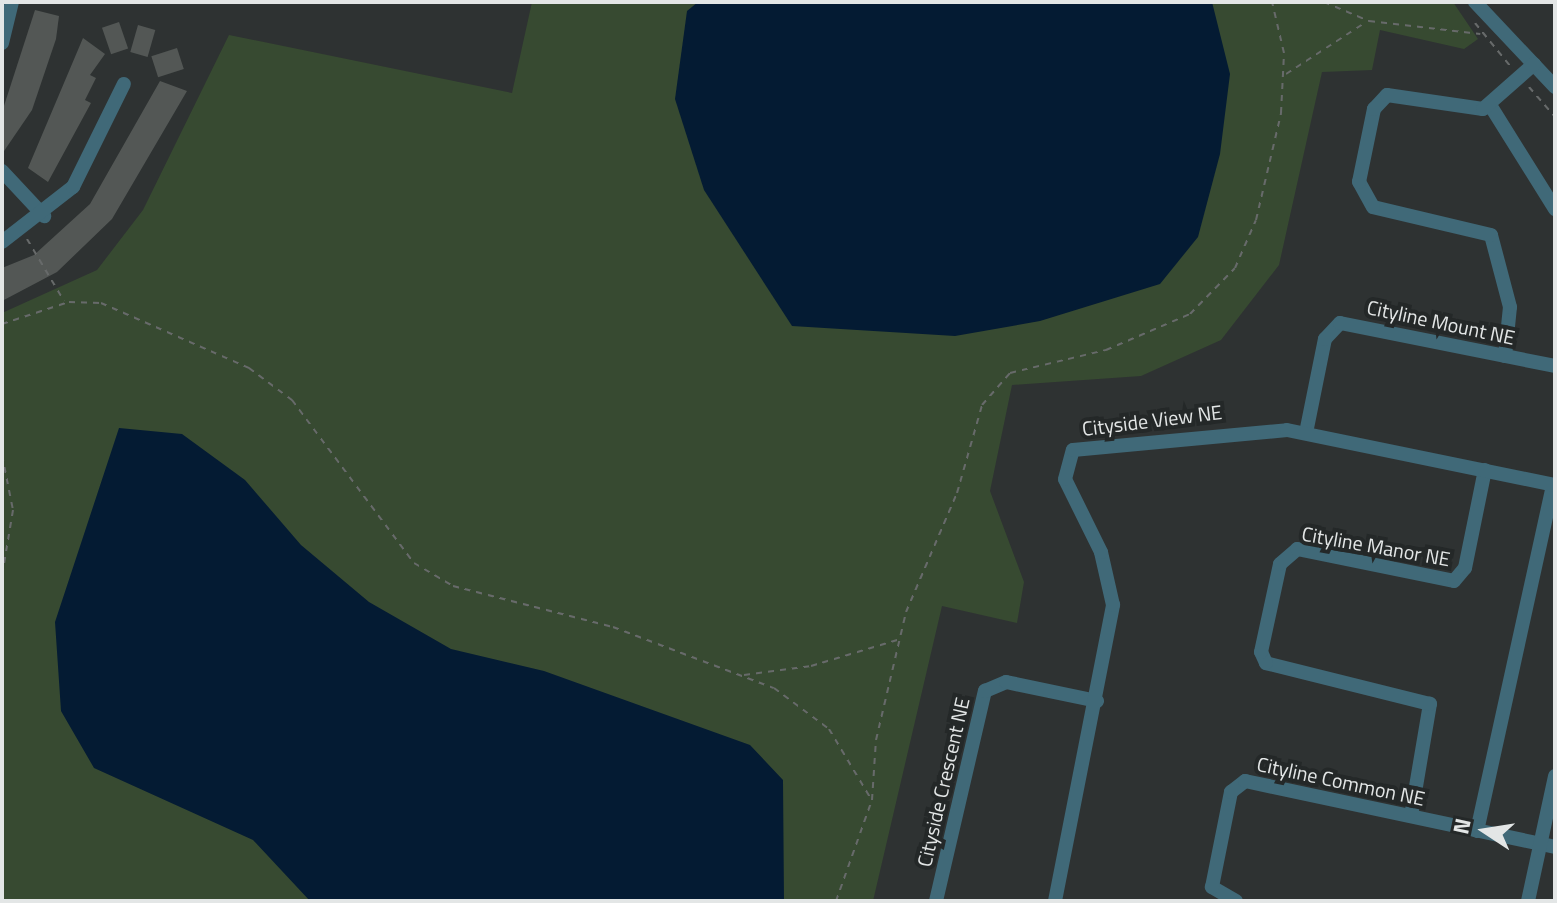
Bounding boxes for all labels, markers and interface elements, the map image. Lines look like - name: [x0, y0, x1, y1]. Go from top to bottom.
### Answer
- street label: Cityline Mount NE: [1365, 295, 1517, 349]
- street label: Cityside View NE: [1081, 400, 1223, 440]
- street label: Cityline Manor NE: [1300, 521, 1452, 571]
- street label: Cityside Crescent NE: [912, 695, 974, 869]
- street label: Cityline Common NE: [1255, 751, 1427, 811]
- north arrow: [1445, 791, 1525, 871]
- text: N: [1443, 815, 1480, 837]

